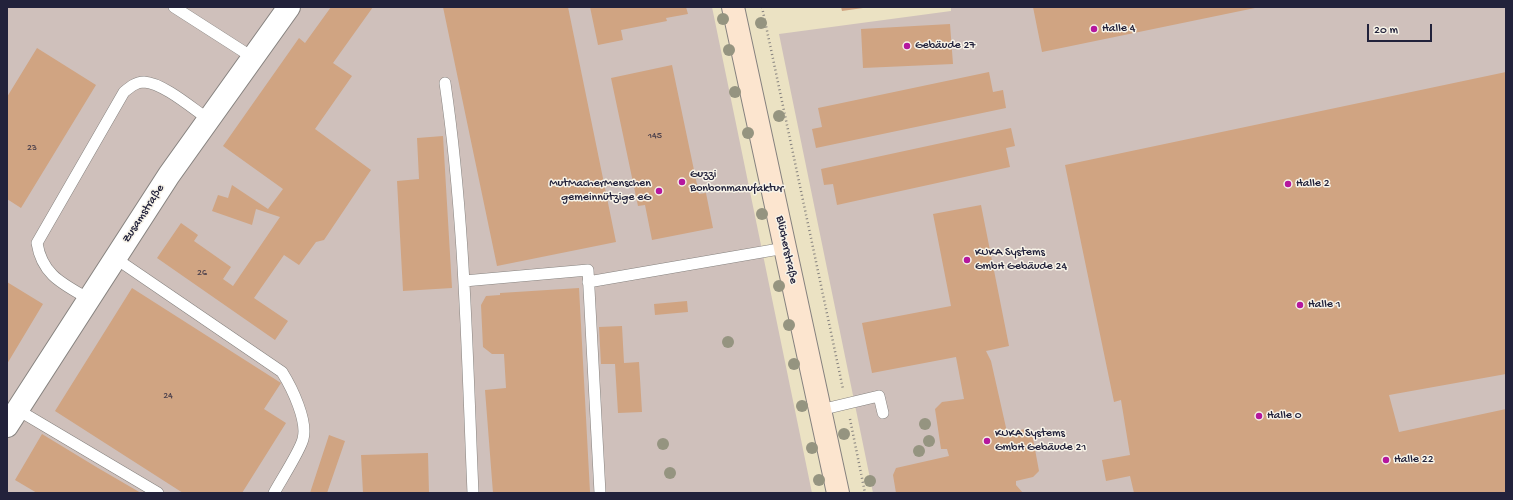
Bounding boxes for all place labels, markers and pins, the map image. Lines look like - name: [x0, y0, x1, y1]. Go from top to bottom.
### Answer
- place label: Halle 4: [1102, 22, 1136, 36]
- marker: Halle 4: [1089, 24, 1099, 34]
- place label: Gebäude 27: [915, 39, 976, 53]
- marker: Gebäude 27: [902, 41, 912, 51]
- place label: Guzzi Bonbonmanufaktur: [690, 168, 783, 196]
- place label: MutMacherMenschen gemeinnützige eG: [549, 177, 651, 205]
- marker: Guzzi Bonbonmanufaktur: [677, 177, 687, 187]
- place label: Halle 2: [1296, 177, 1330, 191]
- marker: Halle 2: [1283, 179, 1293, 189]
- marker: MutMacherMenschen gemeinnützige eG: [654, 186, 664, 196]
- place label: KUKA Systems GmbH Gebäude 24: [975, 246, 1067, 274]
- marker: KUKA Systems GmbH Gebäude 24: [962, 255, 972, 265]
- place label: Halle 1: [1308, 298, 1341, 312]
- marker: Halle 1: [1295, 300, 1305, 310]
- place label: Halle 0: [1267, 409, 1302, 423]
- marker: Halle 0: [1254, 411, 1264, 421]
- place label: KUKA Systems GmbH Gebäude 21: [995, 427, 1086, 455]
- marker: KUKA Systems GmbH Gebäude 21: [982, 436, 992, 446]
- place label: Halle 22: [1394, 453, 1434, 467]
- marker: Halle 22: [1381, 455, 1391, 465]

